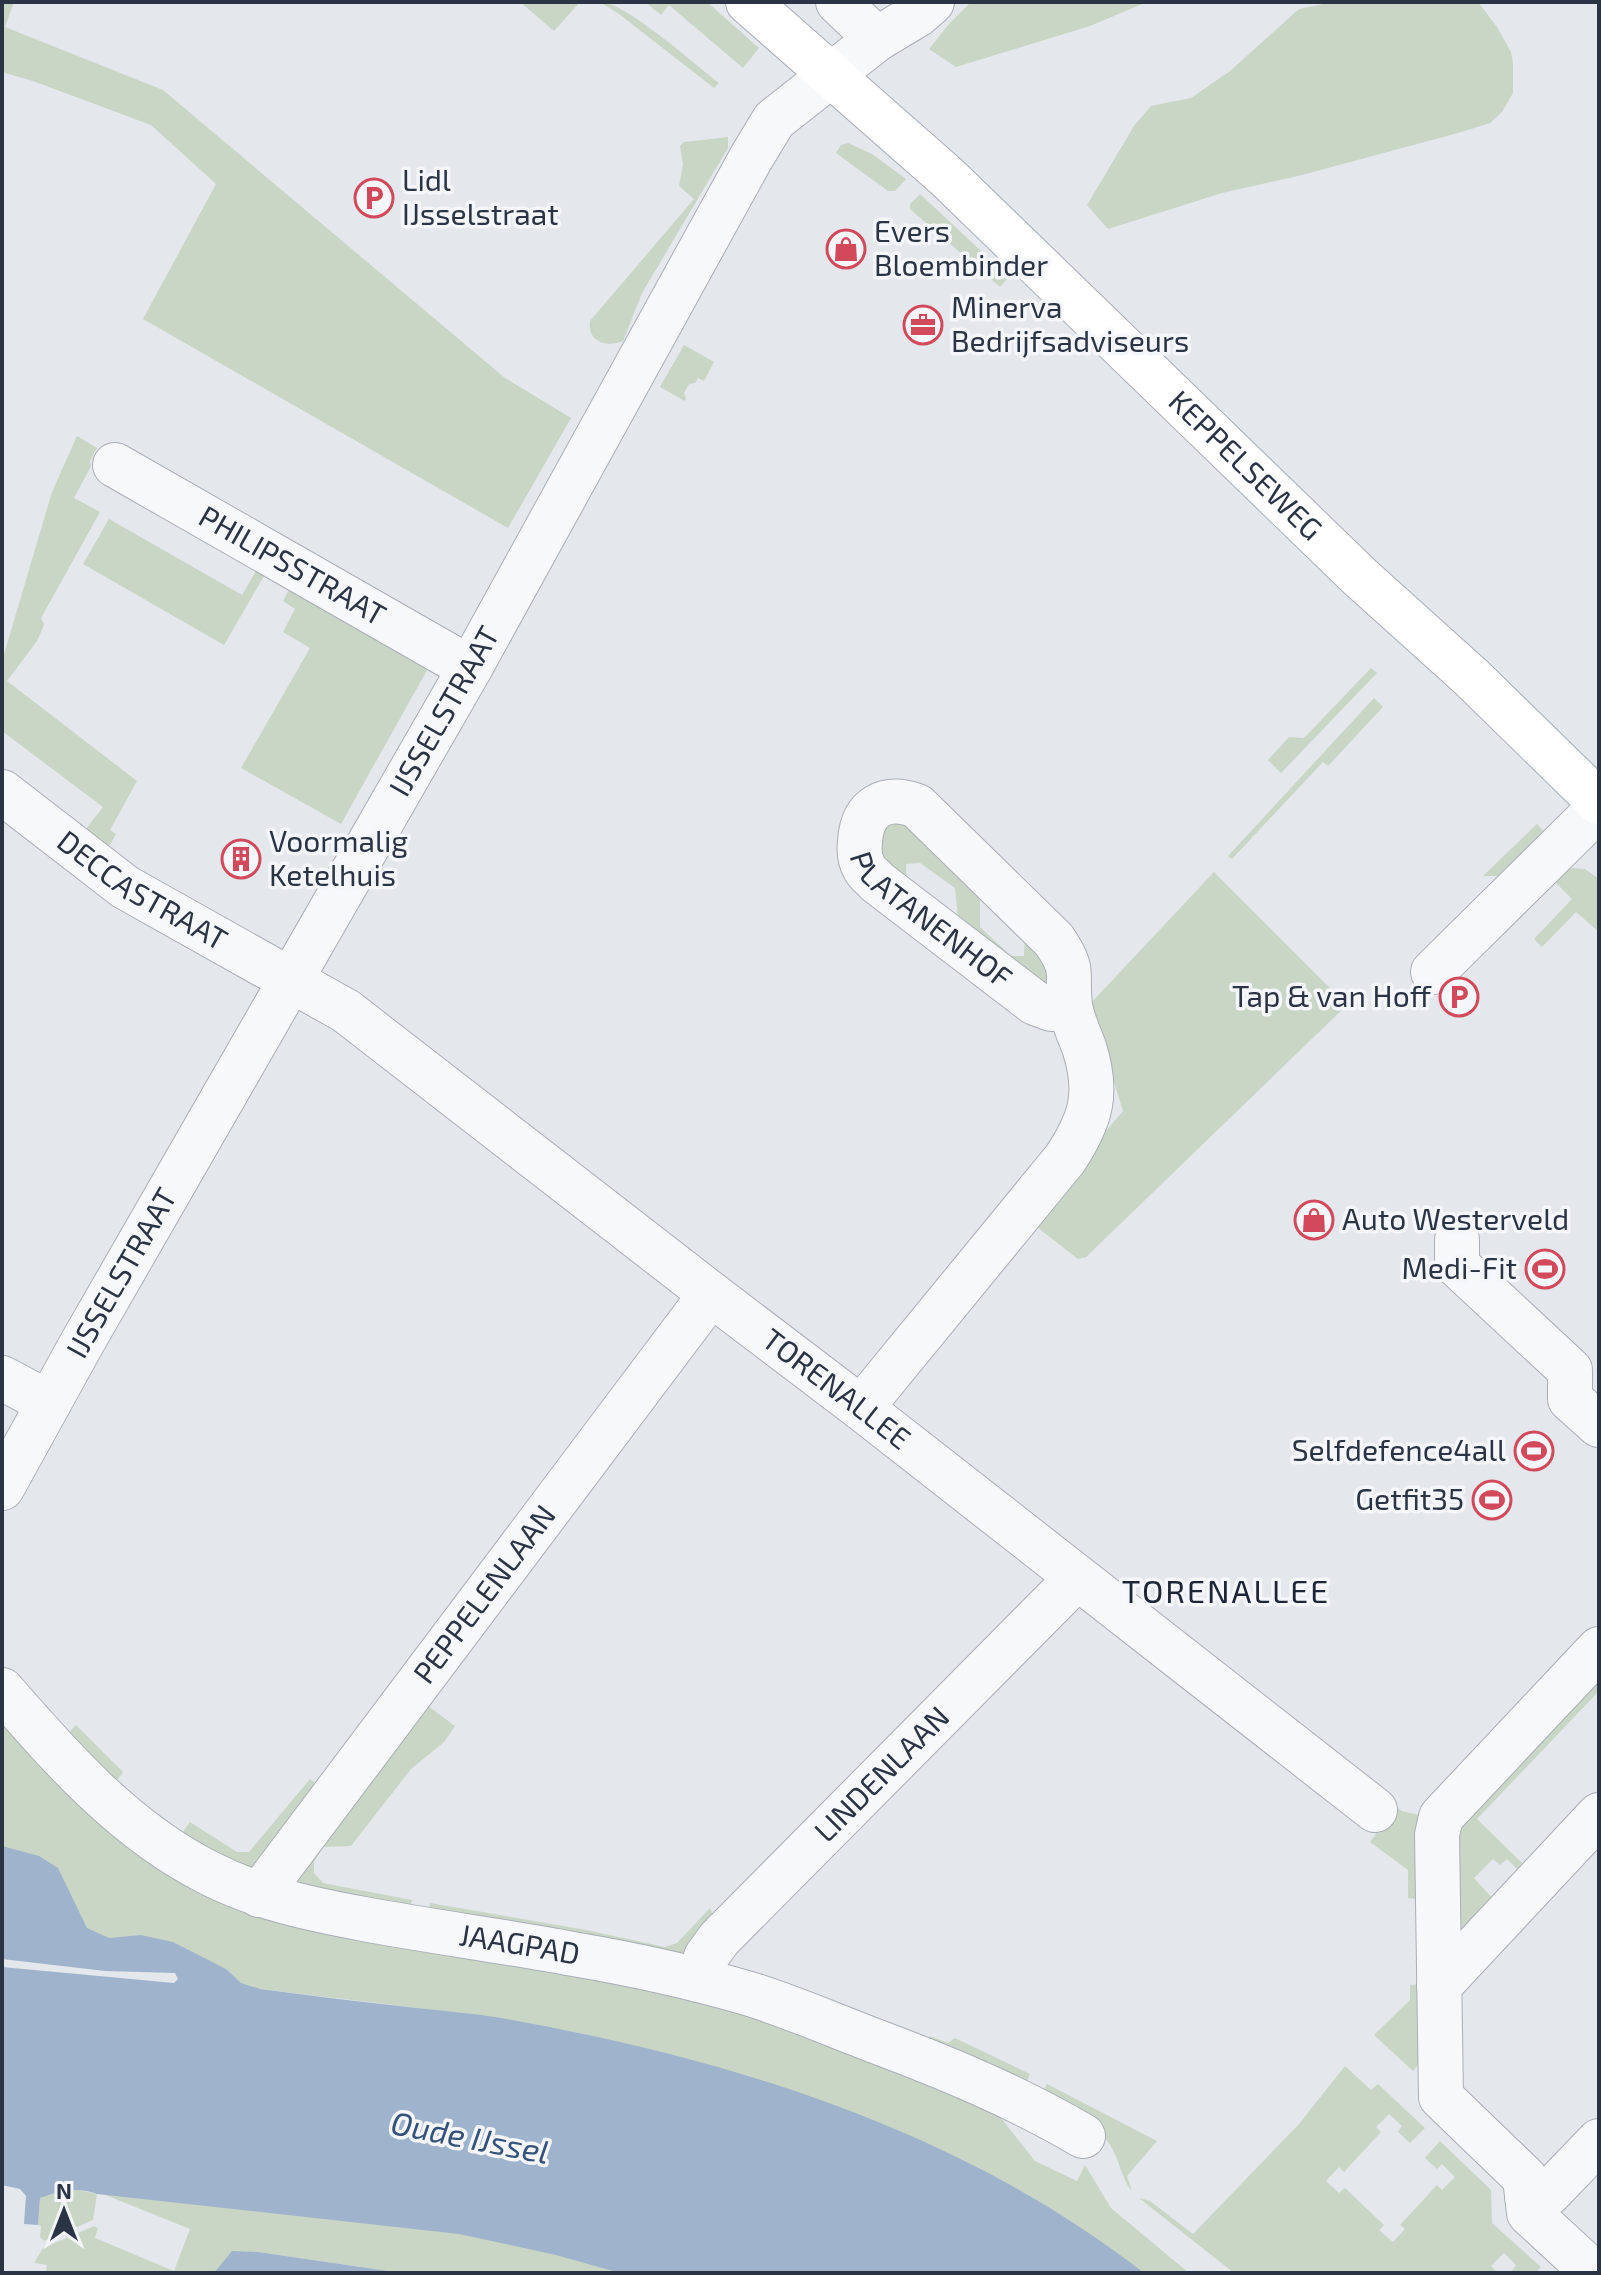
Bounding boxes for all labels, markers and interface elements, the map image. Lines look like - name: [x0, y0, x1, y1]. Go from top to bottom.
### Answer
- place label: Lidl IJsselstraat: [402, 161, 559, 231]
- parking icon: Lidl IJsselstraat: [353, 177, 395, 219]
- place label: Evers Bloembinder: [874, 212, 1048, 282]
- shop icon: Evers Bloembinder: [825, 228, 867, 270]
- place label: Minerva Bedrijfsadviseurs: [951, 288, 1189, 358]
- office icon: Minerva Bedrijfsadviseurs: [902, 304, 944, 346]
- street label: KEPPELSEWEG: [1162, 382, 1331, 547]
- street label: PHILIPSSTRAAT: [193, 497, 393, 632]
- street label: IJSSELSTRAAT: [380, 619, 506, 802]
- street label: DECCASTRAAT: [51, 822, 234, 957]
- place label: Voormalig Ketelhuis: [269, 822, 408, 892]
- building icon: Voormalig Ketelhuis: [220, 838, 262, 880]
- street label: PLATANENHOF: [844, 847, 1020, 995]
- parking icon: Tap & van Hoff: [1438, 976, 1480, 1018]
- place label: Tap & van Hoff: [1232, 977, 1432, 1013]
- street label: IJSSELSTRAAT: [57, 1181, 183, 1363]
- shop icon: Auto Westerveld: [1293, 1199, 1335, 1241]
- place label: Auto Westerveld: [1342, 1200, 1569, 1236]
- sports icon: Medi-Fit: [1524, 1248, 1566, 1290]
- place label: Medi-Fit: [1401, 1249, 1517, 1285]
- street label: TORENALLEE: [756, 1320, 918, 1456]
- sports icon: Selfdefence4all: [1513, 1430, 1555, 1472]
- place label: Selfdefence4all: [1292, 1431, 1506, 1467]
- sports icon: Getfit35: [1471, 1479, 1513, 1521]
- place label: Getfit35: [1355, 1480, 1464, 1516]
- street label: PEPPELENLAAN: [405, 1497, 562, 1690]
- district label: TORENALLEE: [1122, 1571, 1330, 1609]
- street label: LINDENLAAN: [806, 1698, 956, 1848]
- street label: JAAGPAD: [457, 1915, 583, 1971]
- water label: Oude IJssel: [388, 2102, 553, 2170]
- north arrow: [24, 2171, 104, 2251]
- text: N: [56, 2177, 72, 2203]

